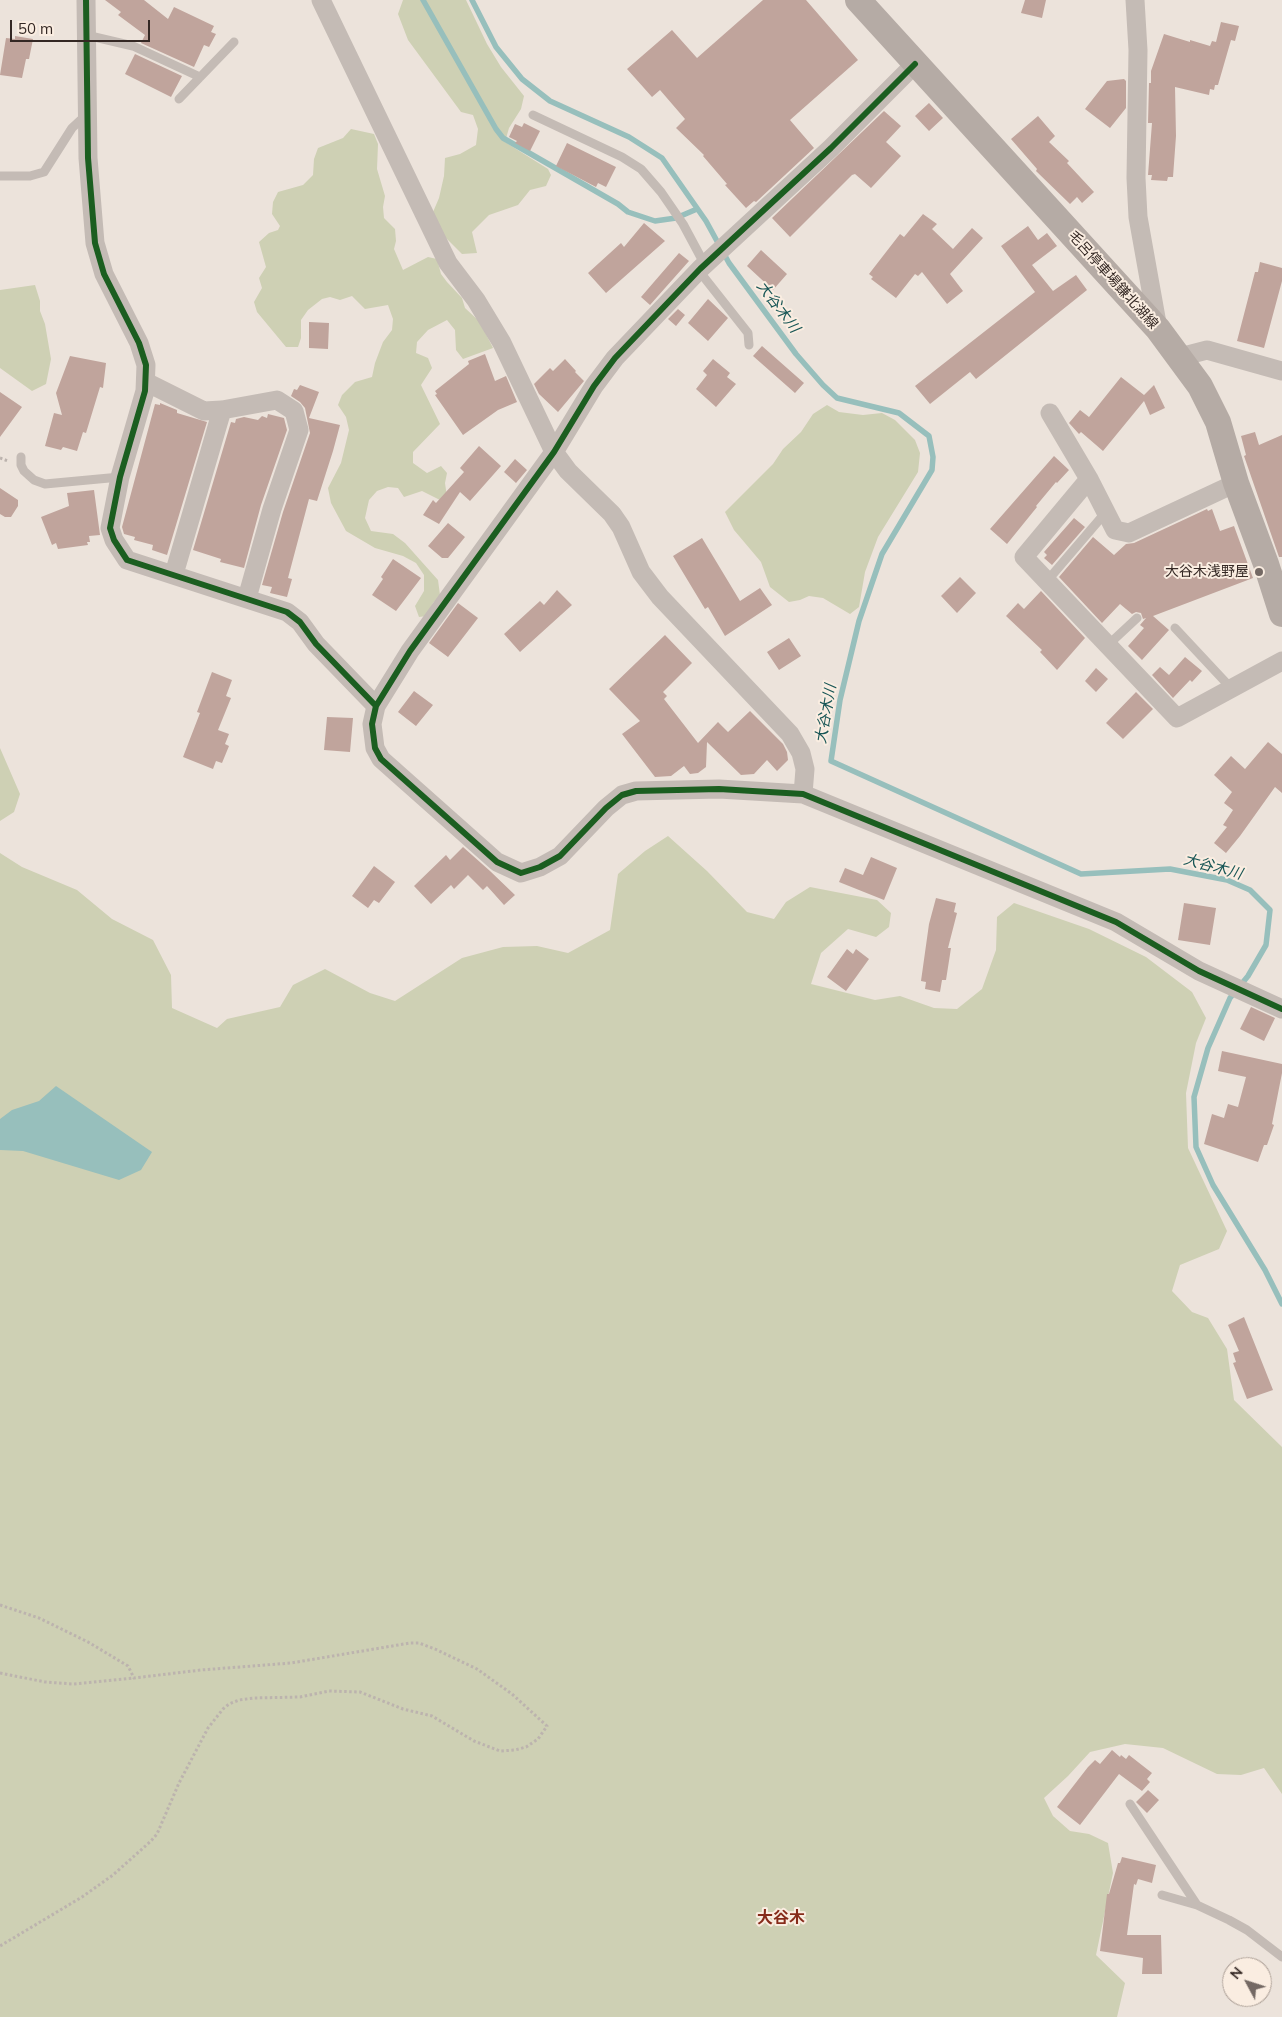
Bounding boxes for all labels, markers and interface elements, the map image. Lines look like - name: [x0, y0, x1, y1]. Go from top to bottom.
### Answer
- scale bar: [12, 10, 152, 42]
- text: 50 m: [18, 19, 53, 38]
- street label: 毛呂停車場鎌北湖線: [1065, 228, 1161, 332]
- water label: 大谷木川: [753, 278, 803, 336]
- place label: 大谷木浅野屋: [1165, 564, 1249, 580]
- marker: 大谷木浅野屋: [1253, 566, 1265, 578]
- water label: 大谷木川: [812, 683, 840, 745]
- water label: 大谷木川: [1182, 851, 1244, 883]
- district label: 大谷木: [757, 1908, 805, 1928]
- north arrow: [1222, 1957, 1272, 2007]
- text: N: [1226, 1963, 1247, 1983]

